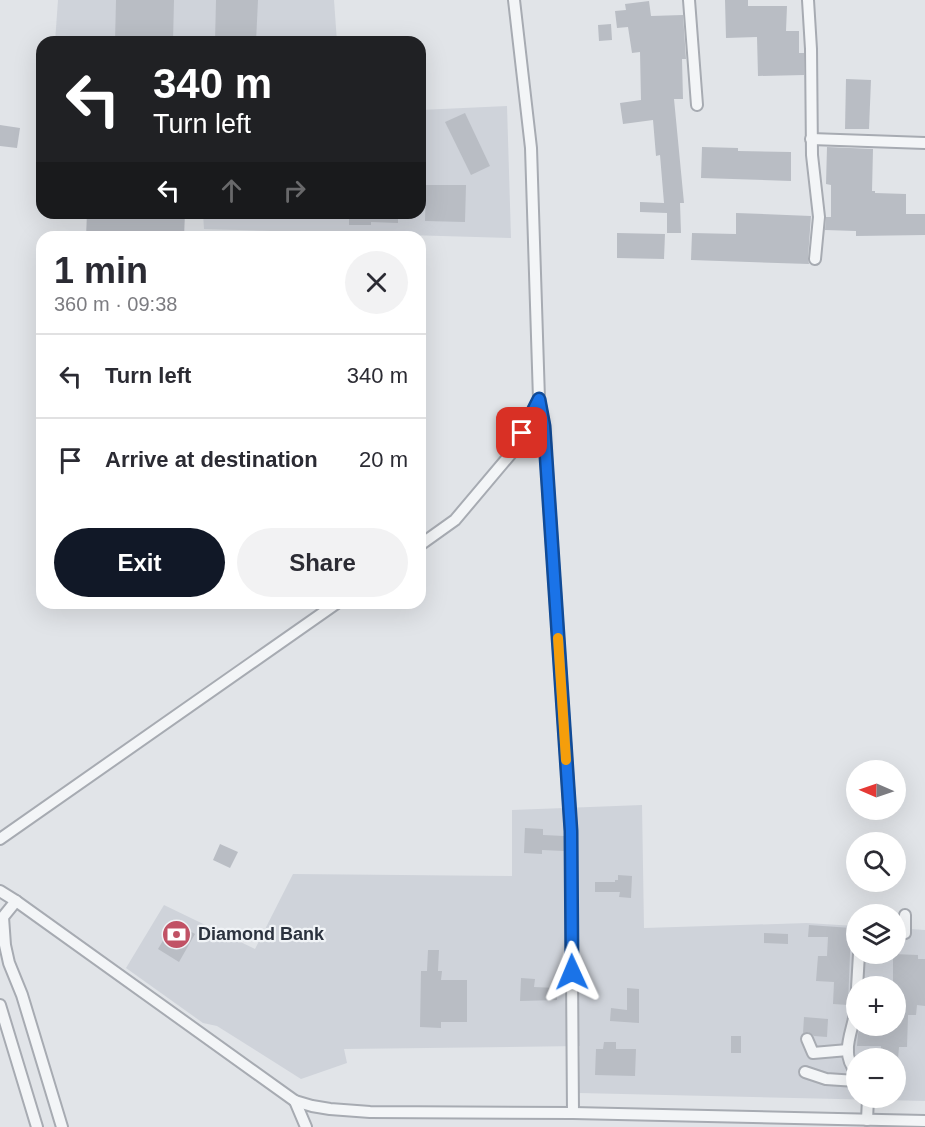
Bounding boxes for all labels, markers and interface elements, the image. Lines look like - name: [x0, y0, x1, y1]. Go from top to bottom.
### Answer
- icon: left: [54, 60, 132, 138]
- text: 340 m: [153, 60, 272, 107]
- text: Turn left: [153, 109, 251, 139]
- icon: left: [152, 174, 185, 207]
- icon: ahead: [215, 174, 248, 207]
- icon: right: [278, 174, 311, 207]
- text: 1 min: [54, 250, 148, 291]
- button: close: [345, 251, 408, 314]
- text: 360 m · 09:38: [54, 293, 177, 315]
- icon: left: [54, 360, 87, 393]
- text: Turn left: [105, 363, 191, 388]
- text: 340 m: [347, 363, 408, 388]
- pin: [496, 407, 547, 458]
- icon: arrive: [505, 416, 538, 449]
- icon: arrive: [54, 444, 87, 477]
- text: Arrive at destination: [105, 447, 318, 472]
- text: 20 m: [359, 447, 408, 472]
- button: Exit: [54, 528, 225, 597]
- button: Share: [237, 528, 408, 597]
- north arrow: [846, 760, 906, 820]
- map controls: [846, 760, 906, 1108]
- button: search: [846, 832, 906, 892]
- button: layers: [846, 904, 906, 964]
- bank icon: Diamond Bank: [161, 918, 193, 950]
- place label: Diamond Bank: [198, 924, 325, 944]
- position arrow: [540, 940, 604, 1004]
- button: +: [846, 976, 906, 1036]
- button: −: [846, 1048, 906, 1108]

